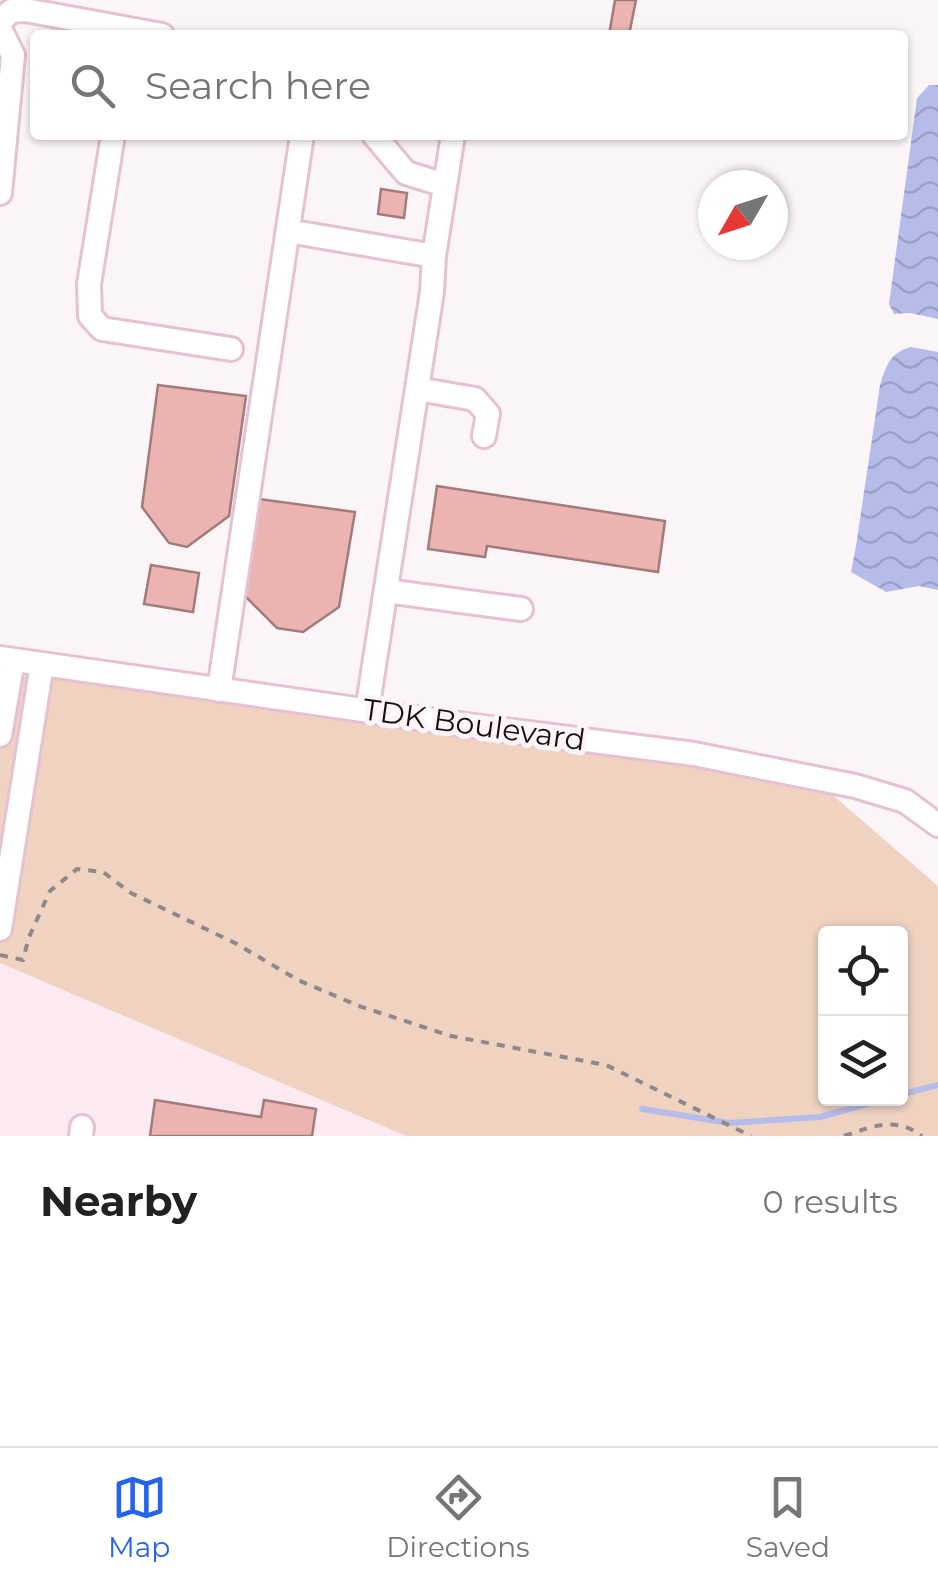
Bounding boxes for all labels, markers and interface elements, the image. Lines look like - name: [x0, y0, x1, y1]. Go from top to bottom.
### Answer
- search box: [30, 30, 908, 140]
- icon: search: [65, 58, 120, 113]
- text: Search here: [145, 62, 371, 109]
- north arrow: [698, 170, 788, 260]
- street label: TDK Boulevard: [361, 691, 588, 758]
- map controls: [818, 926, 908, 1106]
- button: locate: [818, 926, 908, 1016]
- button: layers: [818, 1016, 908, 1106]
- text: Nearby: [40, 1175, 197, 1227]
- text: 0 results: [763, 1182, 898, 1221]
- tab: Map: [108, 1470, 170, 1564]
- tab: Directions: [386, 1470, 530, 1564]
- tab: Saved: [746, 1470, 830, 1564]

